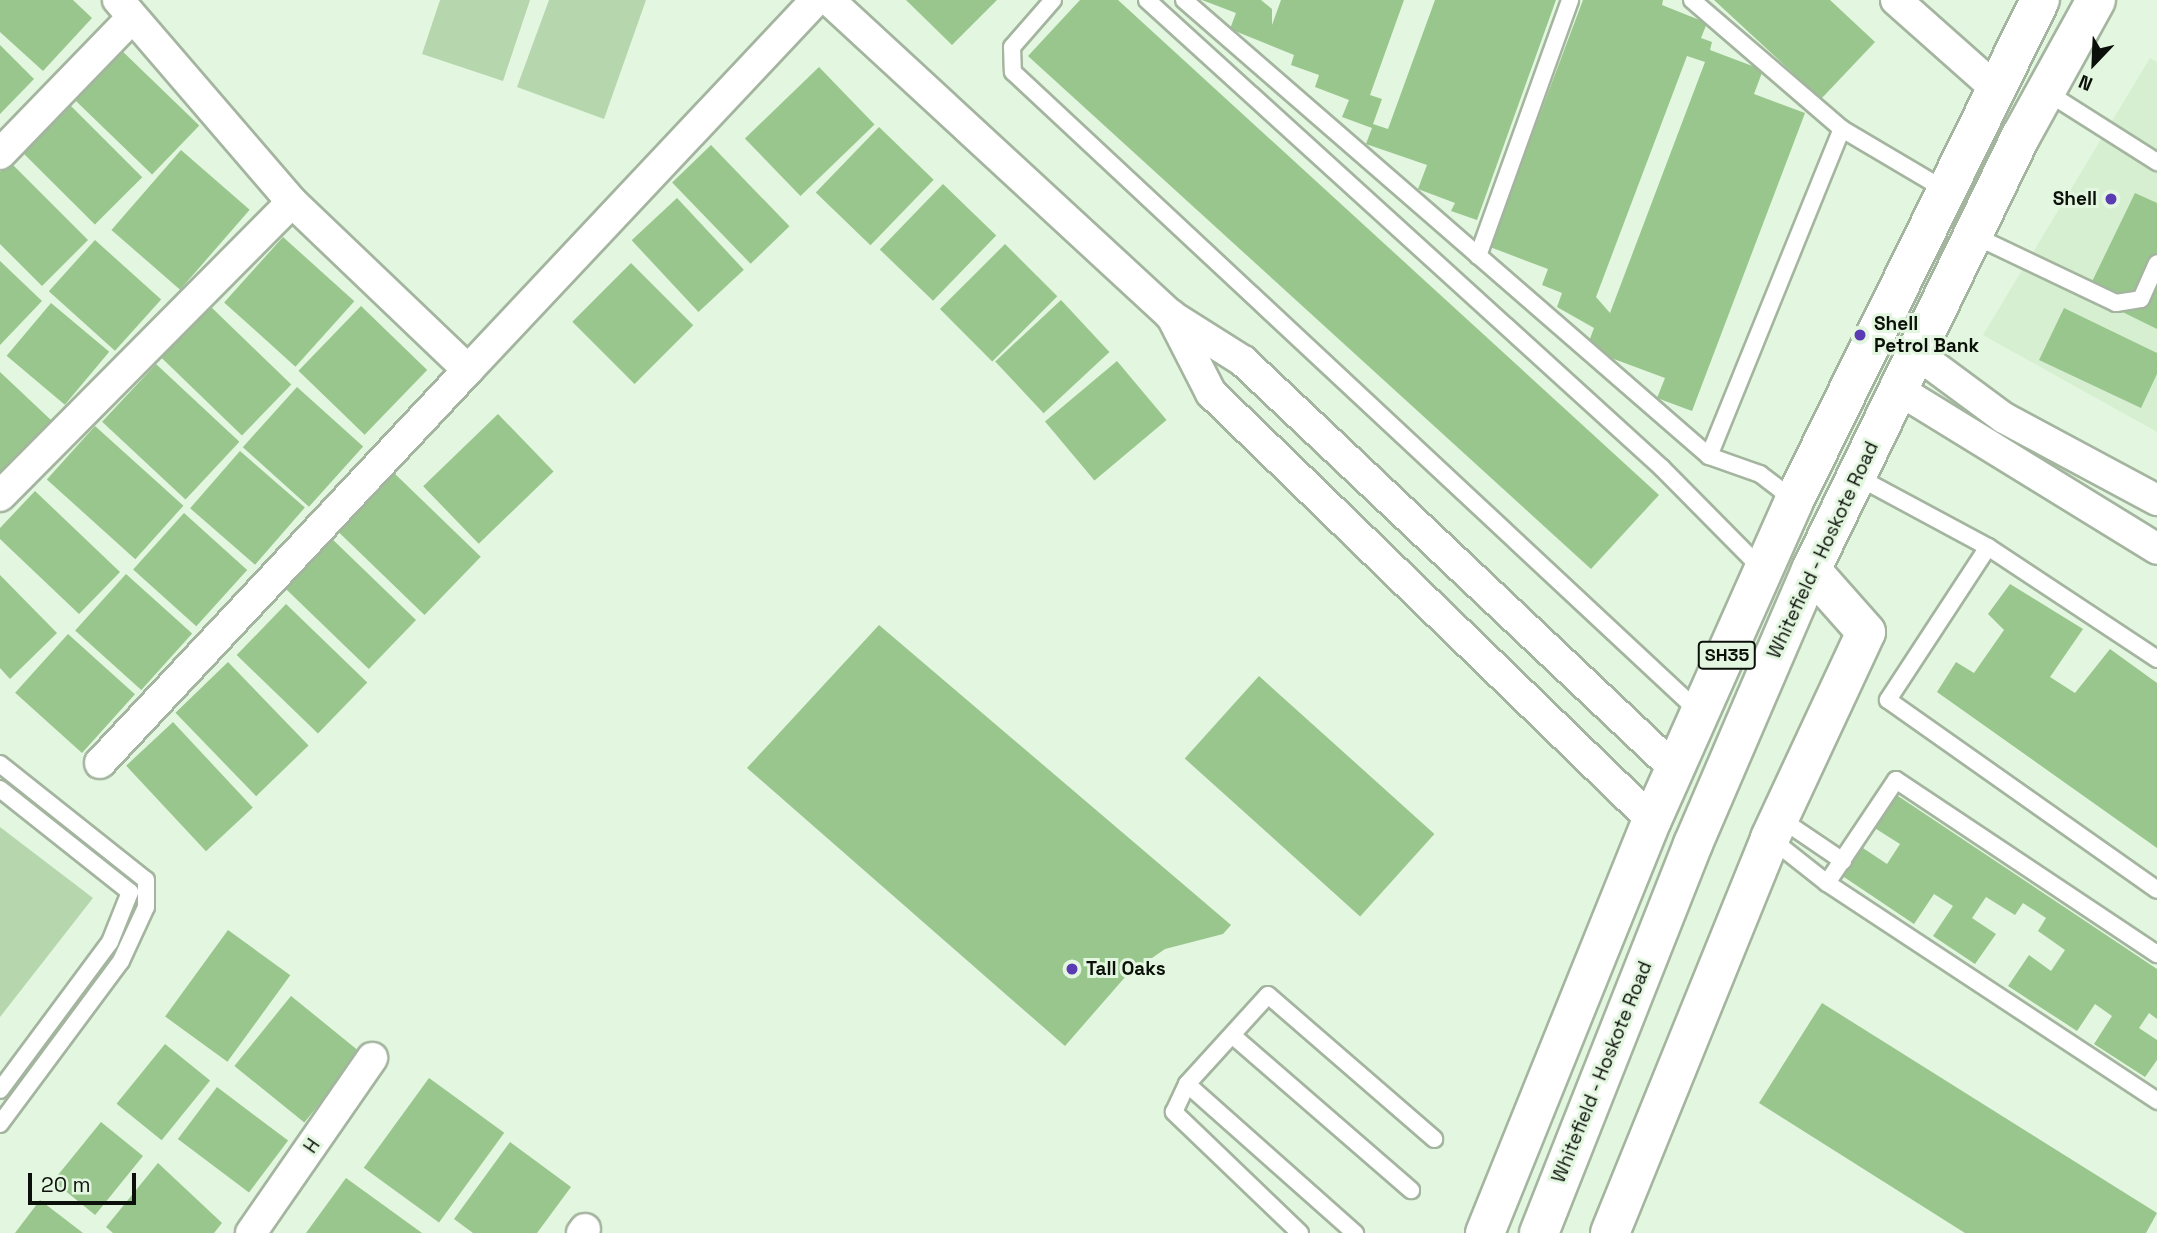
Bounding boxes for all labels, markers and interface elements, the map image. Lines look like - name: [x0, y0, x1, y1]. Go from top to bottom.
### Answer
- north arrow: [2059, 28, 2129, 98]
- text: N: [2075, 69, 2096, 97]
- place label: Shell: [2053, 188, 2097, 210]
- marker: Shell: [2103, 191, 2119, 207]
- place label: Shell Petrol Bank: [1874, 313, 1979, 357]
- marker: Shell Petrol Bank: [1852, 327, 1868, 343]
- street label: Whitefield - Hoskote Road: [1762, 437, 1884, 663]
- road number: SH35: [1697, 640, 1757, 670]
- street label: Whitefield - Hoskote Road: [1547, 957, 1657, 1187]
- place label: Tall Oaks: [1086, 958, 1166, 980]
- marker: Tall Oaks: [1064, 961, 1080, 977]
- street label: H: [299, 1134, 325, 1158]
- scale bar: [32, 1160, 140, 1204]
- text: 20 m: [41, 1171, 91, 1198]

